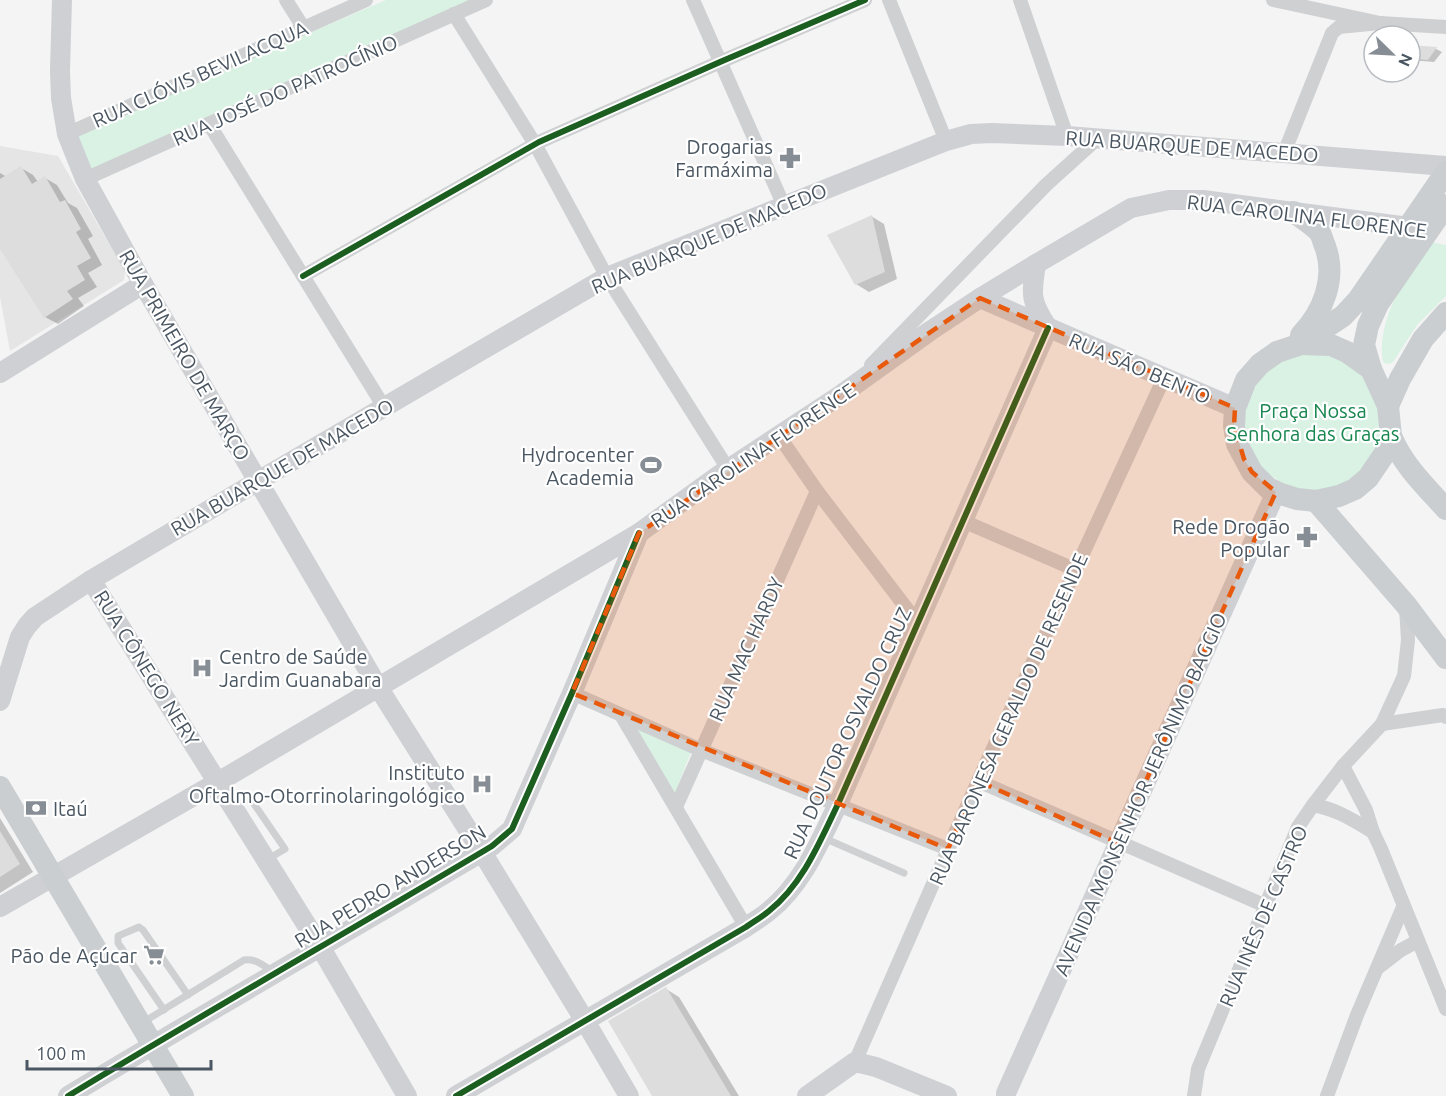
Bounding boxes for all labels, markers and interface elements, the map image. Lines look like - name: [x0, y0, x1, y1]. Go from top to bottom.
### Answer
- street label: RUA CLÓVIS BEVILACQUA: [89, 16, 311, 132]
- north arrow: [1362, 24, 1422, 84]
- street label: RUA JOSÉ DO PATROCÍNIO: [169, 30, 401, 150]
- text: N: [1395, 51, 1416, 69]
- street label: RUA BUARQUE DE MACEDO: [1065, 126, 1319, 166]
- place label: Drogarias Farmáxima: [675, 135, 773, 181]
- pharmacy icon: Drogarias Farmáxima: [778, 146, 802, 170]
- street label: RUA BUARQUE DE MACEDO: [588, 178, 830, 298]
- street label: RUA CAROLINA FLORENCE: [1186, 190, 1428, 242]
- street label: RUA PRIMEIRO DE MARÇO: [115, 245, 255, 465]
- street label: RUA SÃO BENTO: [1066, 328, 1214, 408]
- street label: RUA CAROLINA FLORENCE: [646, 378, 860, 532]
- street label: RUA BUARQUE DE MACEDO: [166, 394, 398, 540]
- park label: Praça Nossa Senhora das Graças: [1226, 399, 1400, 445]
- place label: Hydrocenter Academia: [521, 443, 634, 489]
- sports icon: Hydrocenter Academia: [639, 453, 663, 477]
- place label: Rede Drogão Popular: [1172, 515, 1290, 561]
- pharmacy icon: Rede Drogão Popular: [1295, 525, 1319, 549]
- street label: RUA BARONESA GERALDO DE RESENDE: [924, 550, 1092, 888]
- street label: RUA MAC HARDY: [704, 573, 788, 725]
- street label: RUA CÔNEGO NERY: [90, 586, 204, 750]
- street label: RUA DOUTOR OSVALDO CRUZ: [778, 603, 916, 863]
- street label: AVENIDA MONSENHOR JERÔNIMO BAGGIO: [1049, 609, 1231, 979]
- place label: Centro de Saúde Jardim Guanabara: [219, 645, 382, 691]
- hospital icon: Centro de Saúde Jardim Guanabara: [190, 656, 214, 680]
- place label: Instituto Oftalmo-Otorrinolaringológico: [189, 761, 465, 807]
- hospital icon: Instituto Oftalmo-Otorrinolaringológico: [470, 772, 494, 796]
- bank icon: Itaú: [24, 796, 48, 820]
- place label: Itaú: [53, 797, 88, 820]
- street label: RUA PEDRO ANDERSON: [290, 820, 490, 952]
- street label: RUA INÊS DE CASTRO: [1214, 822, 1312, 1010]
- supermarket icon: Pão de Açúcar: [142, 943, 166, 967]
- place label: Pão de Açúcar: [11, 944, 137, 967]
- scale bar: [27, 1033, 212, 1071]
- text: 100 m: [36, 1043, 86, 1063]

